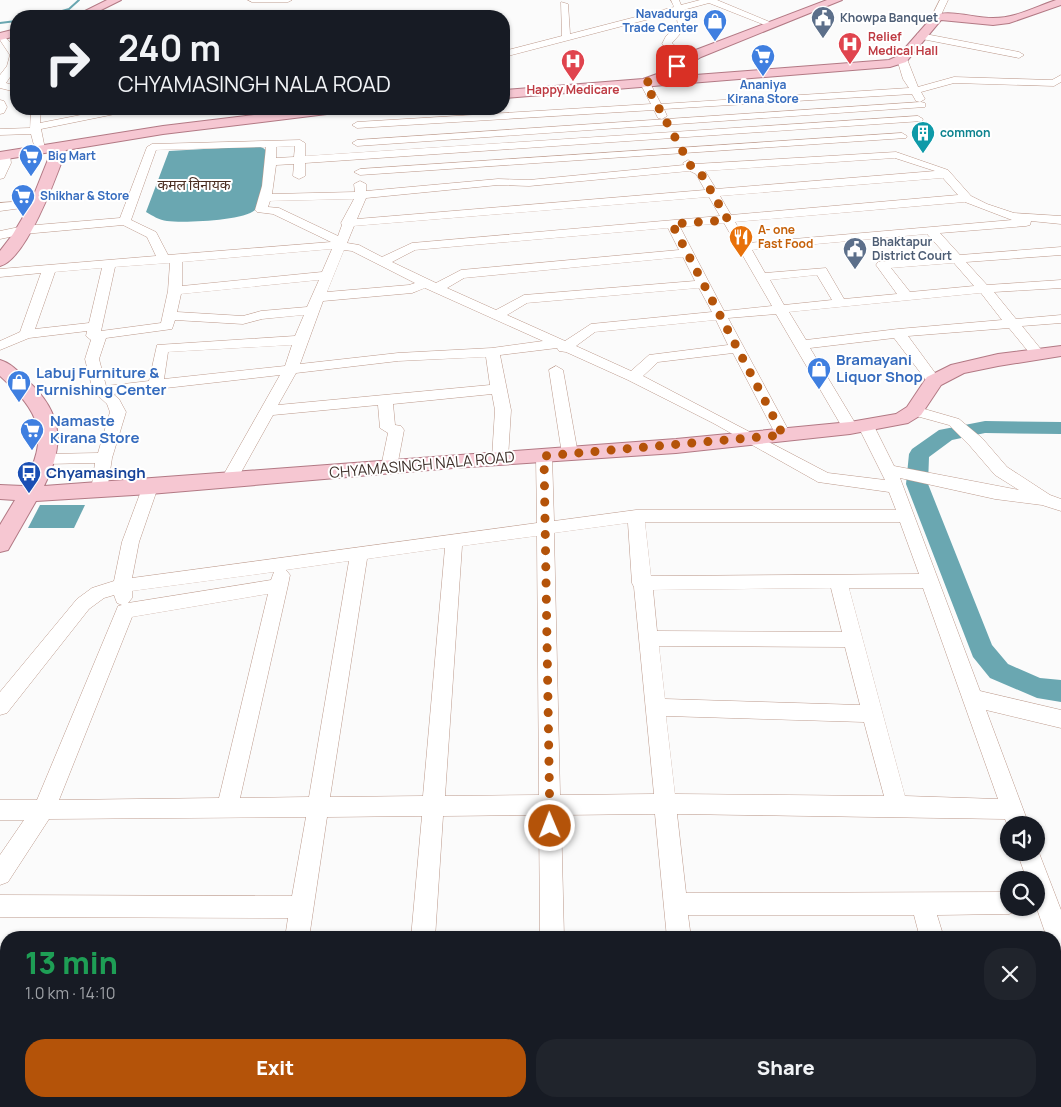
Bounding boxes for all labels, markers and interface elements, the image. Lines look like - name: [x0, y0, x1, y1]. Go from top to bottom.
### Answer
- place label: Navadurga Trade Center: [622, 5, 698, 36]
- public building icon: Khowpa Banquet: [810, 5, 836, 39]
- shop icon: Navadurga Trade Center: [702, 8, 728, 42]
- place label: Khowpa Banquet: [840, 9, 938, 26]
- text: 240 m: [118, 24, 221, 72]
- place label: Relief Medical Hall: [868, 28, 938, 59]
- icon: right: [35, 30, 100, 95]
- hospital icon: Relief Medical Hall: [837, 31, 863, 65]
- supermarket icon: Ananiya Kirana Store: [750, 43, 776, 77]
- pin: [656, 45, 698, 87]
- hospital icon: Happy Medicare: [560, 48, 586, 82]
- icon: arrive: [663, 52, 691, 80]
- text: CHYAMASINGH NALA ROAD: [118, 69, 391, 99]
- place label: Ananiya Kirana Store: [727, 76, 799, 107]
- place label: Happy Medicare: [526, 81, 620, 98]
- building icon: common: [910, 120, 936, 154]
- place label: common: [940, 124, 991, 141]
- supermarket icon: Big Mart: [18, 143, 44, 177]
- place label: Big Mart: [48, 147, 96, 164]
- district label: कमल विनायक: [157, 175, 231, 194]
- supermarket icon: Shikhar & Store: [10, 183, 36, 217]
- place label: Shikhar & Store: [40, 187, 129, 204]
- place label: A- one Fast Food: [758, 221, 813, 252]
- restaurant icon: A- one Fast Food: [728, 224, 754, 258]
- place label: Bhaktapur District Court: [872, 233, 952, 264]
- public building icon: Bhaktapur District Court: [842, 236, 868, 270]
- place label: Bramayani Liquor Shop: [836, 349, 923, 387]
- shop icon: Bramayani Liquor Shop: [806, 356, 832, 390]
- place label: Labuj Furniture & Furnishing Center: [36, 362, 167, 400]
- shop icon: Labuj Furniture & Furnishing Center: [6, 369, 32, 403]
- place label: Namaste Kirana Store: [50, 410, 139, 448]
- supermarket icon: Namaste Kirana Store: [19, 417, 45, 451]
- street label: CHYAMASINGH NALA ROAD: [328, 446, 516, 483]
- bus stop icon: Chyamasingh: [16, 460, 42, 494]
- place label: Chyamasingh: [46, 462, 146, 483]
- position arrow: [523, 799, 575, 851]
- map controls: [1000, 816, 1045, 916]
- button: sound: [1000, 816, 1045, 861]
- button: search: [1000, 871, 1045, 916]
- text: 13 min: [25, 942, 118, 983]
- button: close: [984, 948, 1036, 1000]
- text: 1.0 km · 14:10: [25, 982, 116, 1004]
- button: Exit: [25, 1039, 526, 1097]
- button: Share: [536, 1039, 1036, 1097]

